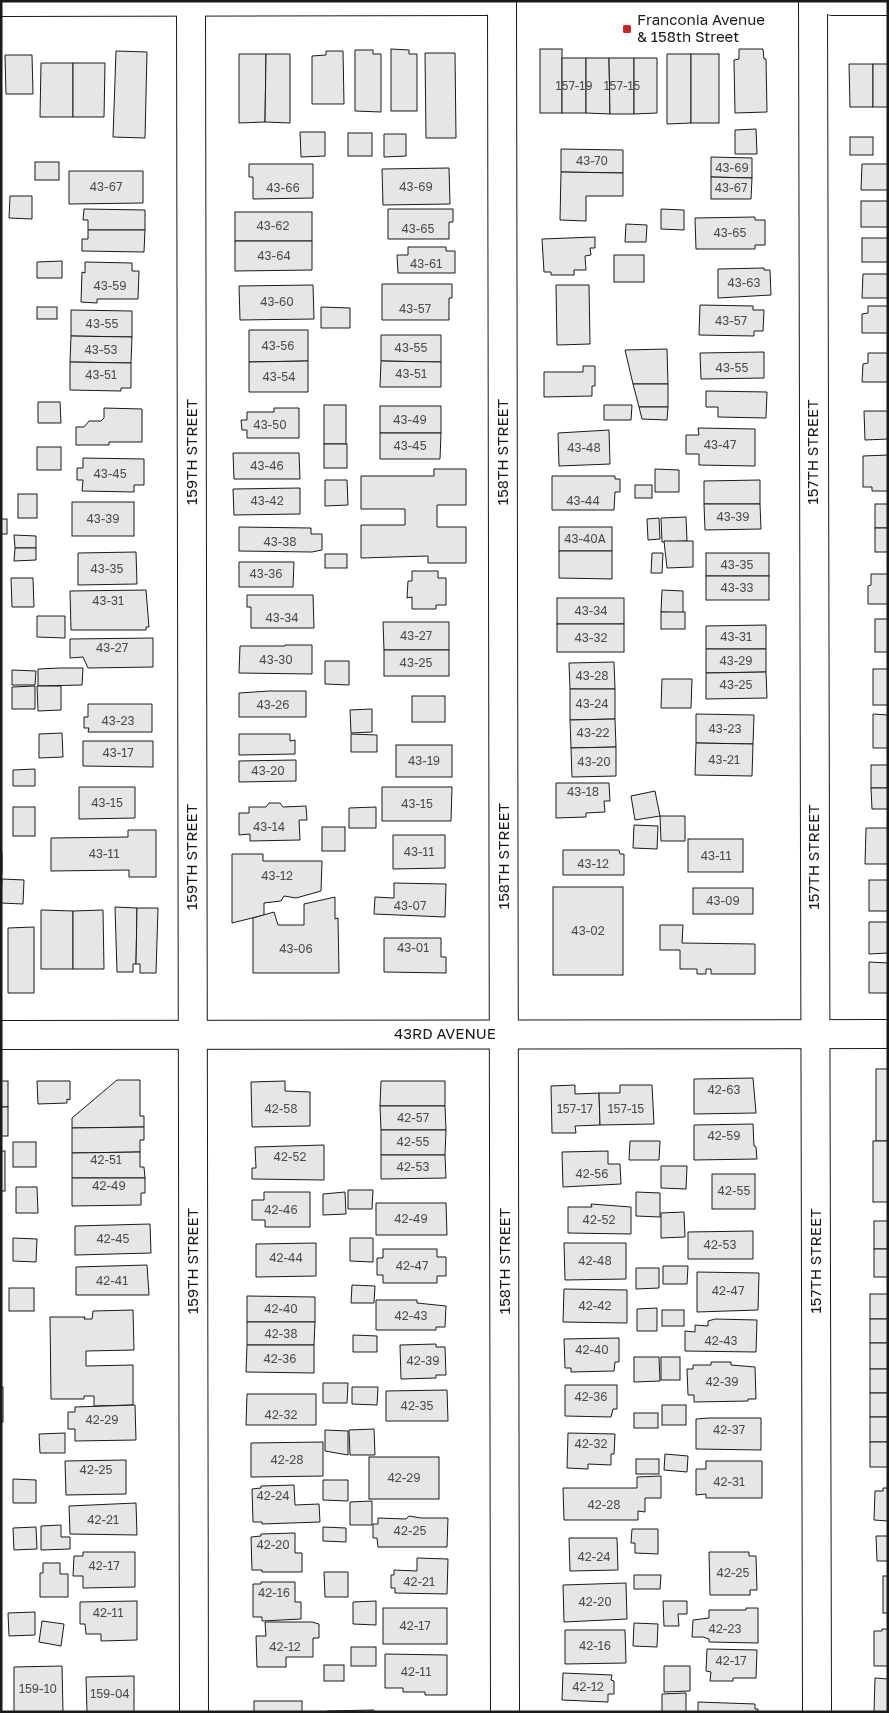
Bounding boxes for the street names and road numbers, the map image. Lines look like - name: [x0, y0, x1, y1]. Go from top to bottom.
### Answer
- street label: 159TH STREET: [182, 399, 200, 505]
- street label: 158TH STREET: [493, 399, 511, 505]
- street label: 157TH STREET: [803, 399, 821, 505]
- street label: 158TH STREET: [494, 803, 512, 909]
- street label: 159TH STREET: [182, 804, 200, 910]
- street label: 157TH STREET: [804, 804, 822, 910]
- street label: 43RD AVENUE: [394, 1024, 496, 1042]
- street label: 159TH STREET: [183, 1208, 201, 1314]
- street label: 158TH STREET: [495, 1208, 513, 1314]
- street label: 157TH STREET: [806, 1208, 824, 1314]

